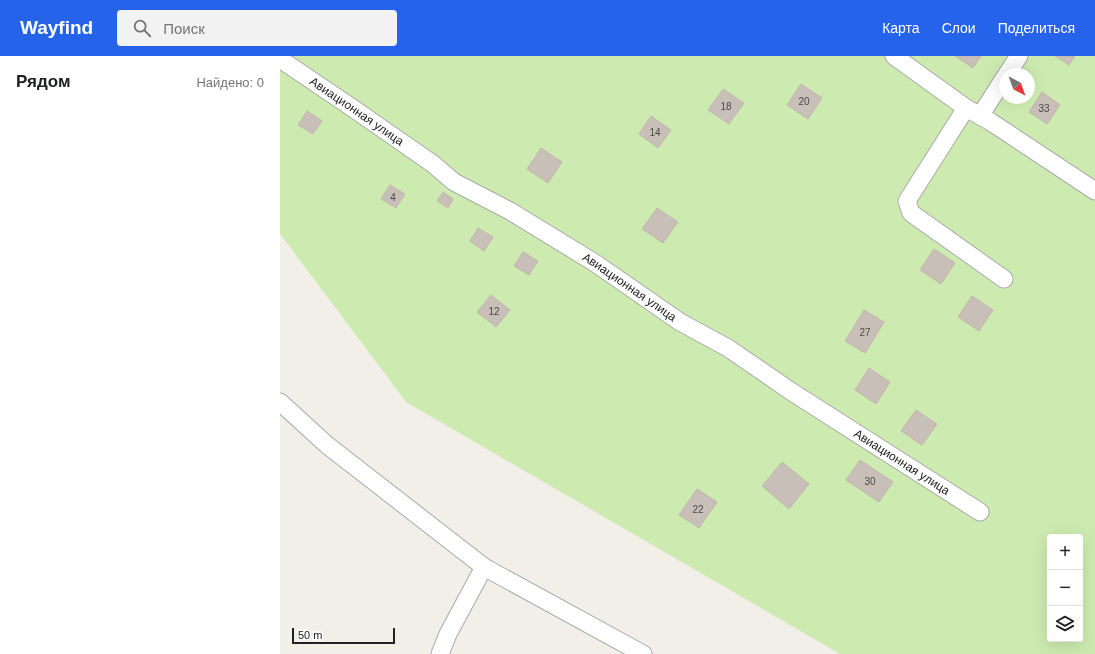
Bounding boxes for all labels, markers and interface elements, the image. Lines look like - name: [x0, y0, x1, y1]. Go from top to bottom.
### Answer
- search box: [117, 10, 397, 46]
- text: Wayfind: [20, 17, 93, 38]
- icon: search: [131, 17, 153, 39]
- text: Поиск: [163, 20, 205, 37]
- text: Карта: [882, 20, 920, 36]
- text: Слои: [942, 20, 976, 36]
- text: Поделиться: [998, 20, 1075, 36]
- north arrow: [999, 68, 1035, 104]
- text: Рядом: [16, 72, 71, 91]
- street label: Авиационная улица: [307, 74, 407, 149]
- text: Найдено: 0: [196, 75, 264, 90]
- house number: 20: [798, 96, 810, 107]
- house number: 18: [720, 101, 732, 112]
- house number: 33: [1038, 103, 1050, 114]
- house number: 14: [649, 127, 661, 138]
- house number: 4: [390, 192, 396, 203]
- street label: Авиационная улица: [580, 250, 679, 325]
- house number: 12: [488, 306, 500, 317]
- house number: 27: [859, 327, 871, 338]
- street label: Авиационная улица: [851, 426, 953, 498]
- house number: 30: [864, 476, 876, 487]
- house number: 22: [692, 504, 704, 515]
- map controls: [1047, 534, 1083, 642]
- button: +: [1047, 534, 1083, 570]
- button: −: [1047, 570, 1083, 606]
- button: layers: [1047, 606, 1083, 642]
- scale bar: [292, 626, 395, 645]
- text: 50 m: [298, 629, 322, 641]

